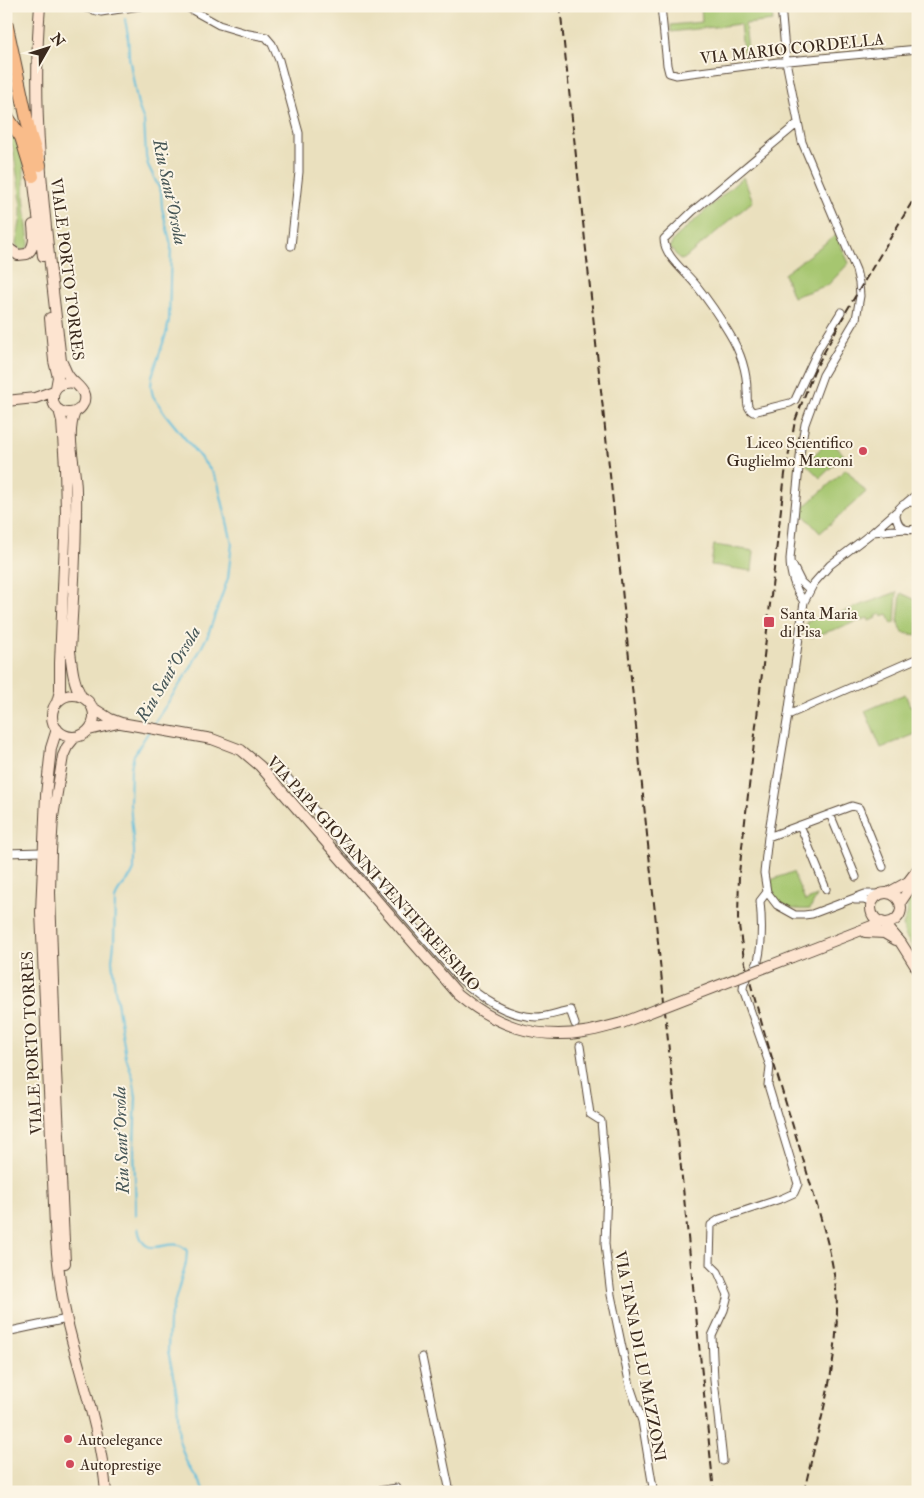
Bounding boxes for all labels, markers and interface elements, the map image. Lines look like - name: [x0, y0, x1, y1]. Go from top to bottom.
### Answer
- north arrow: [22, 22, 72, 72]
- text: N: [47, 29, 69, 51]
- street label: VIA MARIO CORDELLA: [699, 29, 885, 69]
- water label: Riu Sant'Orsola: [147, 136, 192, 247]
- street label: VIALE PORTO TORRES: [46, 177, 88, 362]
- place label: Liceo Scientifico Guglielmo Marconi: [726, 433, 853, 471]
- marker: Liceo Scientifico Guglielmo Marconi: [857, 445, 869, 457]
- place label: Santa Maria di Pisa: [780, 604, 858, 642]
- marker: Santa Maria di Pisa: [762, 615, 776, 629]
- water label: Riu Sant'Orsola: [130, 622, 206, 727]
- street label: VIA PAPA GIOVANNI VENTITREESIMO: [262, 752, 484, 995]
- street label: VIALE PORTO TORRES: [17, 951, 47, 1135]
- water label: Riu Sant'Orsola: [108, 1086, 135, 1195]
- street label: VIA TANA DI LU MAZZONI: [610, 1249, 670, 1463]
- place label: Autoelegance: [77, 1430, 163, 1450]
- marker: Autoelegance: [62, 1433, 74, 1445]
- place label: Autoprestige: [79, 1455, 162, 1476]
- marker: Autoprestige: [64, 1458, 76, 1470]

